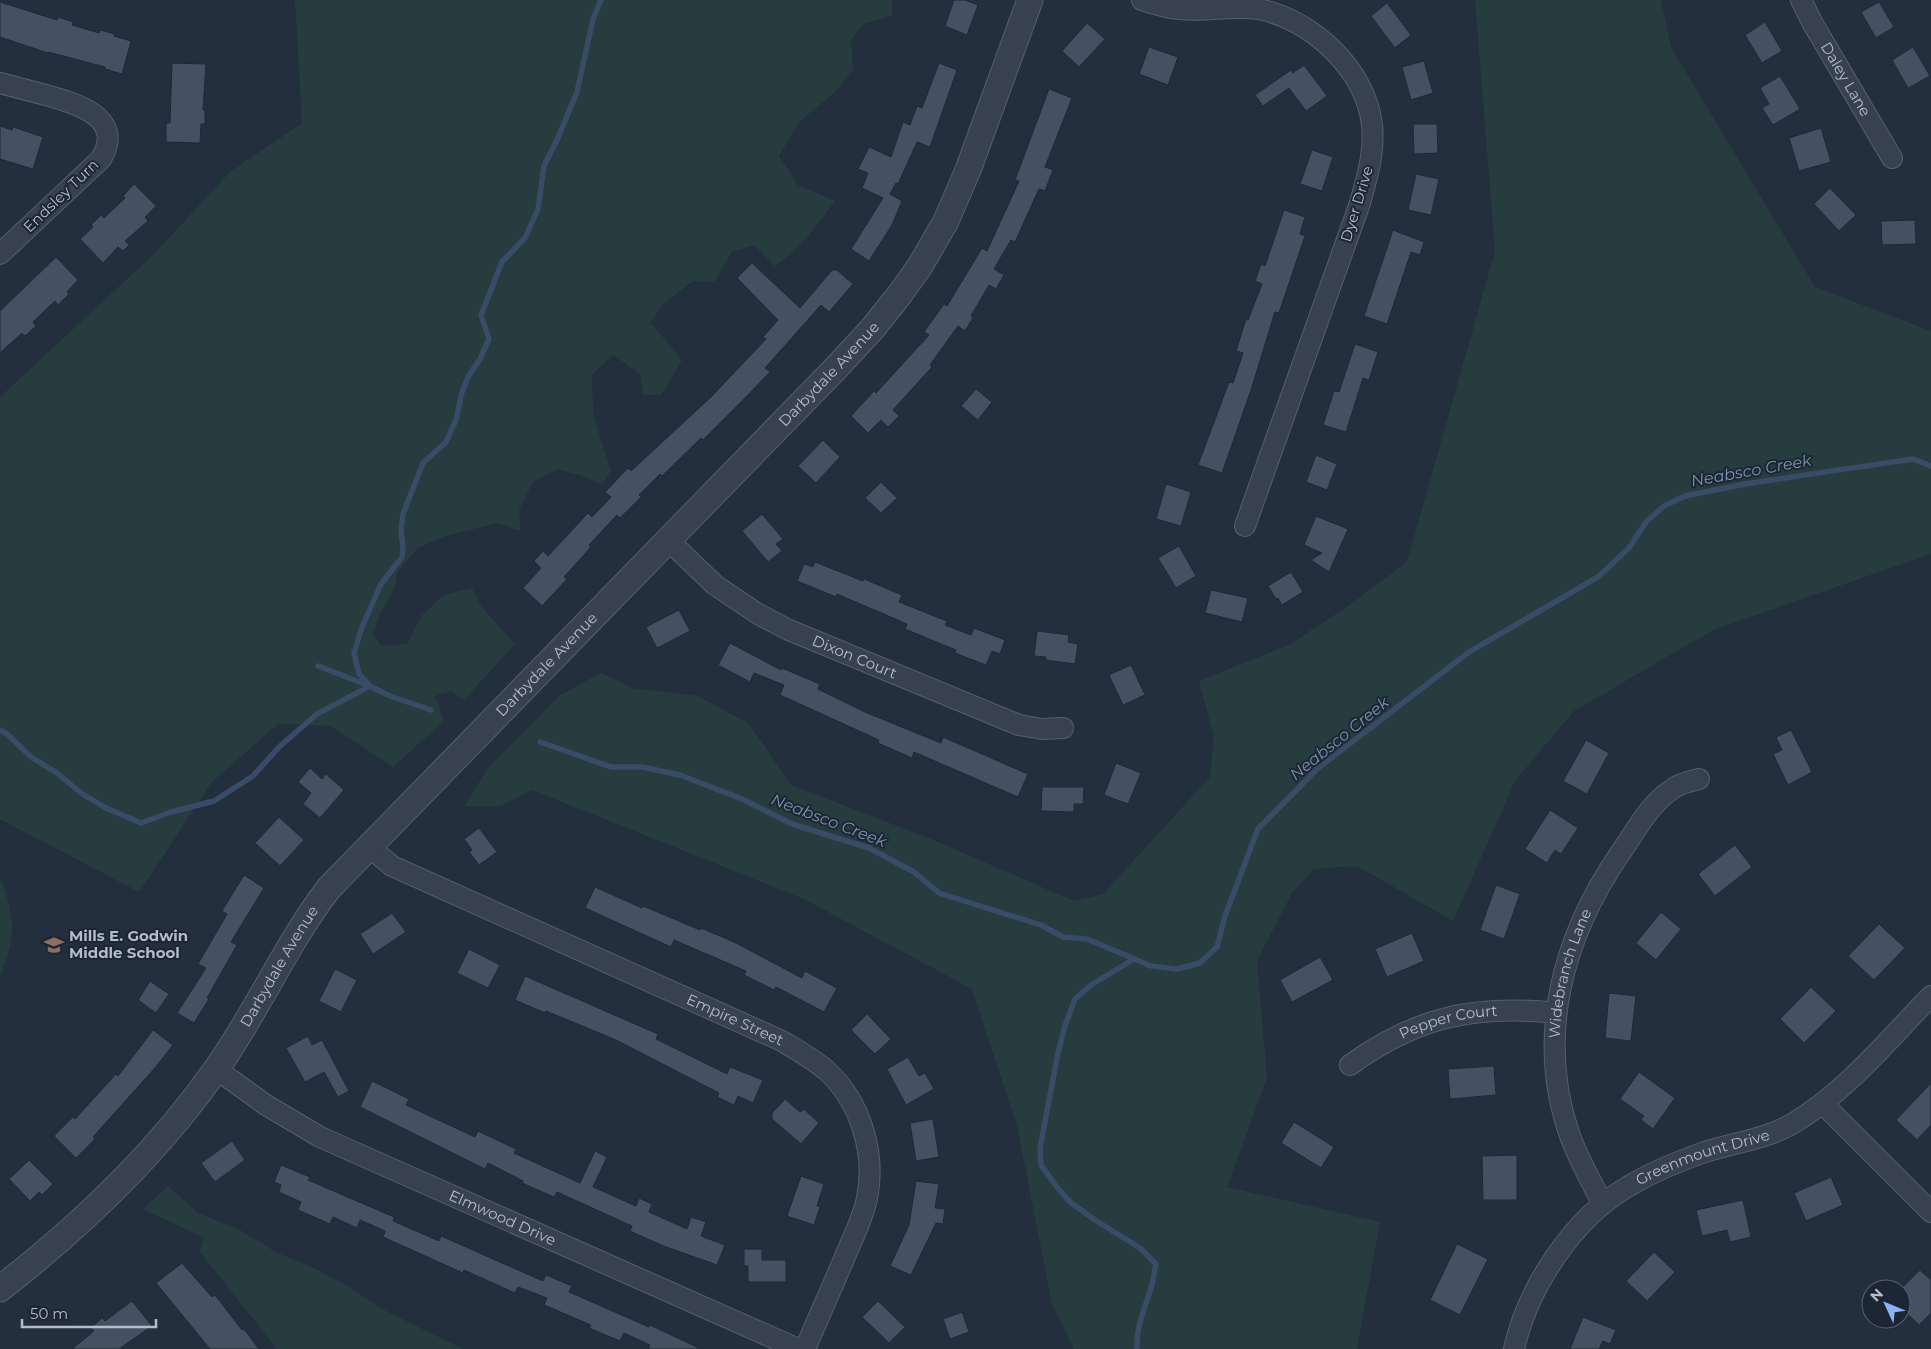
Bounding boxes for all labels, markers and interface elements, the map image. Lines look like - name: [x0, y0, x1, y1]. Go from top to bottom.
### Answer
- street label: Daley Lane: [1817, 38, 1875, 120]
- street label: Endsley Turn: [19, 155, 102, 236]
- street label: Dyer Drive: [1336, 163, 1377, 244]
- street label: Darbydale Avenue: [774, 318, 883, 430]
- water label: Neabsco Creek: [1689, 450, 1814, 490]
- street label: Darbydale Avenue: [492, 608, 601, 720]
- street label: Dixon Court: [809, 631, 900, 682]
- water label: Neabsco Creek: [1286, 692, 1394, 784]
- water label: Neabsco Creek: [769, 790, 890, 852]
- street label: Darbydale Avenue: [236, 902, 322, 1030]
- street label: Widebranch Lane: [1545, 905, 1596, 1039]
- place label: Mills E. Godwin Middle School: [69, 926, 188, 962]
- school or university icon: Mills E. Godwin Middle School: [43, 934, 65, 956]
- street label: Empire Street: [684, 989, 787, 1050]
- street label: Pepper Court: [1396, 1001, 1498, 1043]
- street label: Greenmount Drive: [1632, 1125, 1772, 1189]
- street label: Elmwood Drive: [446, 1185, 559, 1249]
- north arrow: [1861, 1279, 1911, 1329]
- text: N: [1866, 1285, 1887, 1305]
- scale bar: [22, 1296, 156, 1328]
- text: 50 m: [30, 1304, 68, 1323]

